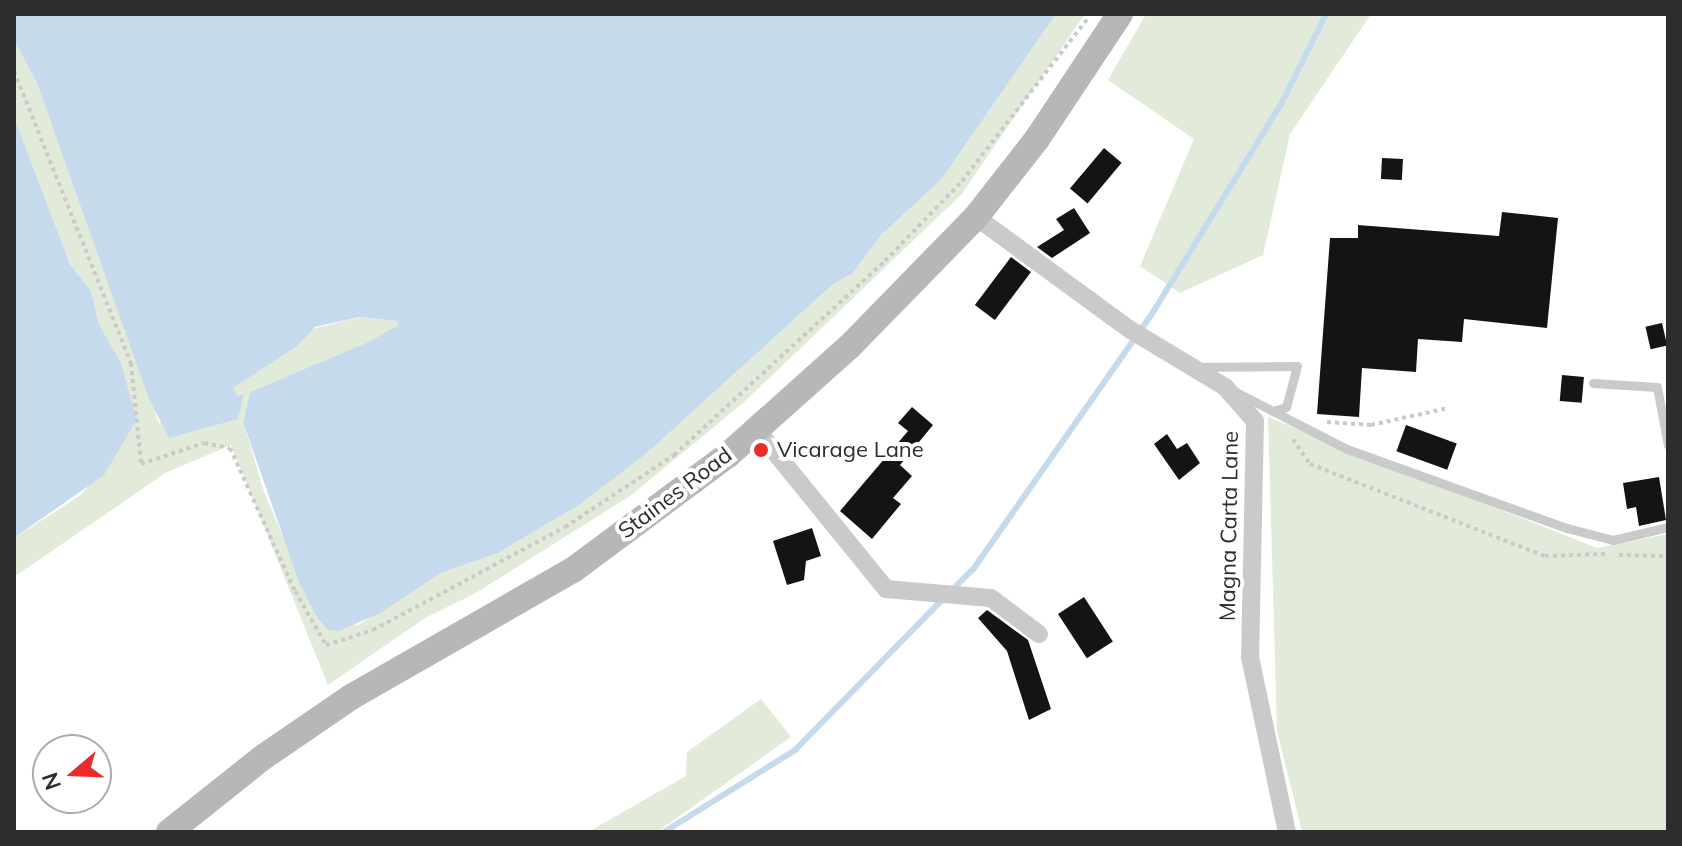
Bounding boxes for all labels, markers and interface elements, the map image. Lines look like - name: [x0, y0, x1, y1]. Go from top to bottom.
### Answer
- street label: Magna Carta Lane: [1214, 431, 1244, 621]
- place label: Vicarage Lane: [777, 437, 924, 463]
- marker: Vicarage Lane: [752, 441, 770, 459]
- street label: Staines Road: [613, 442, 737, 544]
- north arrow: [32, 734, 112, 814]
- text: N: [35, 769, 67, 794]

